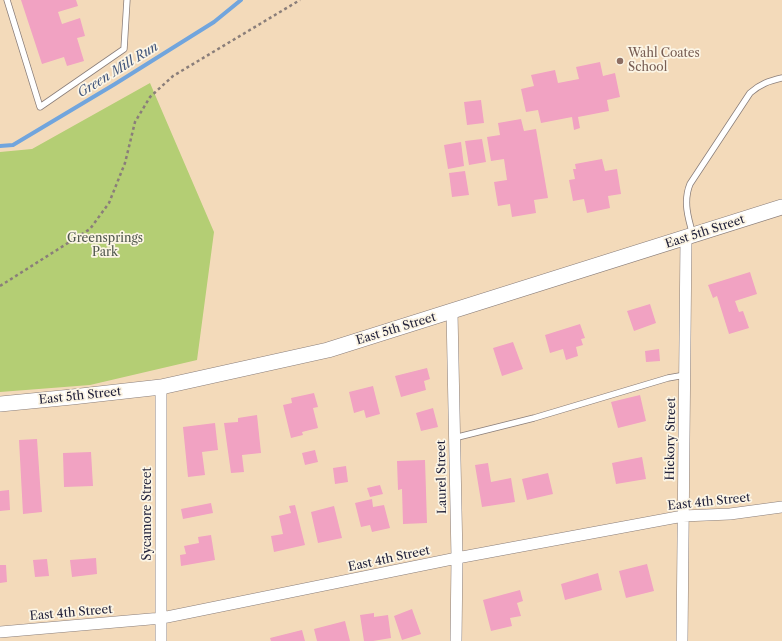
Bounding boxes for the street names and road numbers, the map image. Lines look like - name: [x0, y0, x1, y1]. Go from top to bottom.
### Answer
- street label: East 5th Street: [663, 212, 747, 252]
- street label: East 5th Street: [354, 310, 438, 348]
- street label: East 5th Street: [38, 385, 122, 407]
- street label: Hickory Street: [663, 397, 679, 481]
- street label: Laurel Street: [434, 440, 450, 514]
- street label: Sycamore Street: [141, 467, 155, 561]
- street label: East 4th Street: [667, 490, 751, 514]
- street label: East 4th Street: [347, 543, 431, 575]
- street label: East 4th Street: [29, 602, 113, 624]

